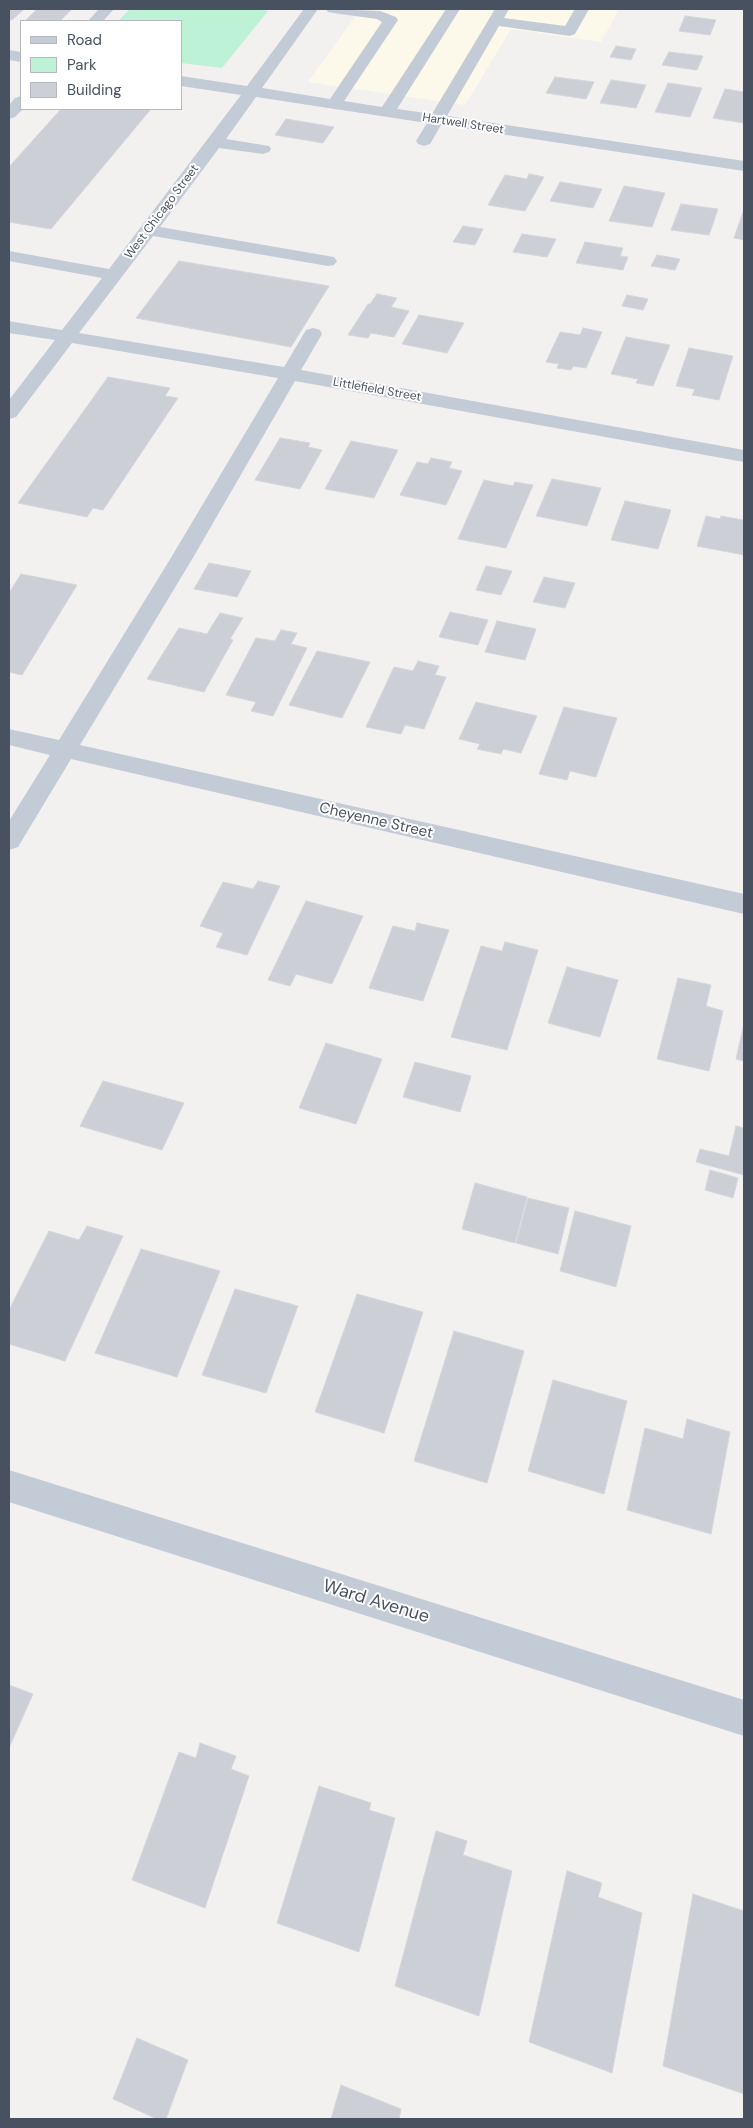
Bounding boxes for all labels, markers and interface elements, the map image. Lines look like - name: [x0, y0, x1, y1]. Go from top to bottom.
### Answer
- legend: [20, 20, 182, 110]
- text: Road: [67, 30, 102, 50]
- text: Park: [67, 55, 97, 75]
- text: Building: [67, 80, 122, 100]
- street label: Hartwell Street: [421, 110, 505, 138]
- street label: West Chicago Street: [122, 162, 202, 262]
- street label: Littlefield Street: [332, 375, 422, 405]
- street label: Cheyenne Street: [317, 799, 435, 843]
- street label: Ward Avenue: [320, 1576, 432, 1628]

